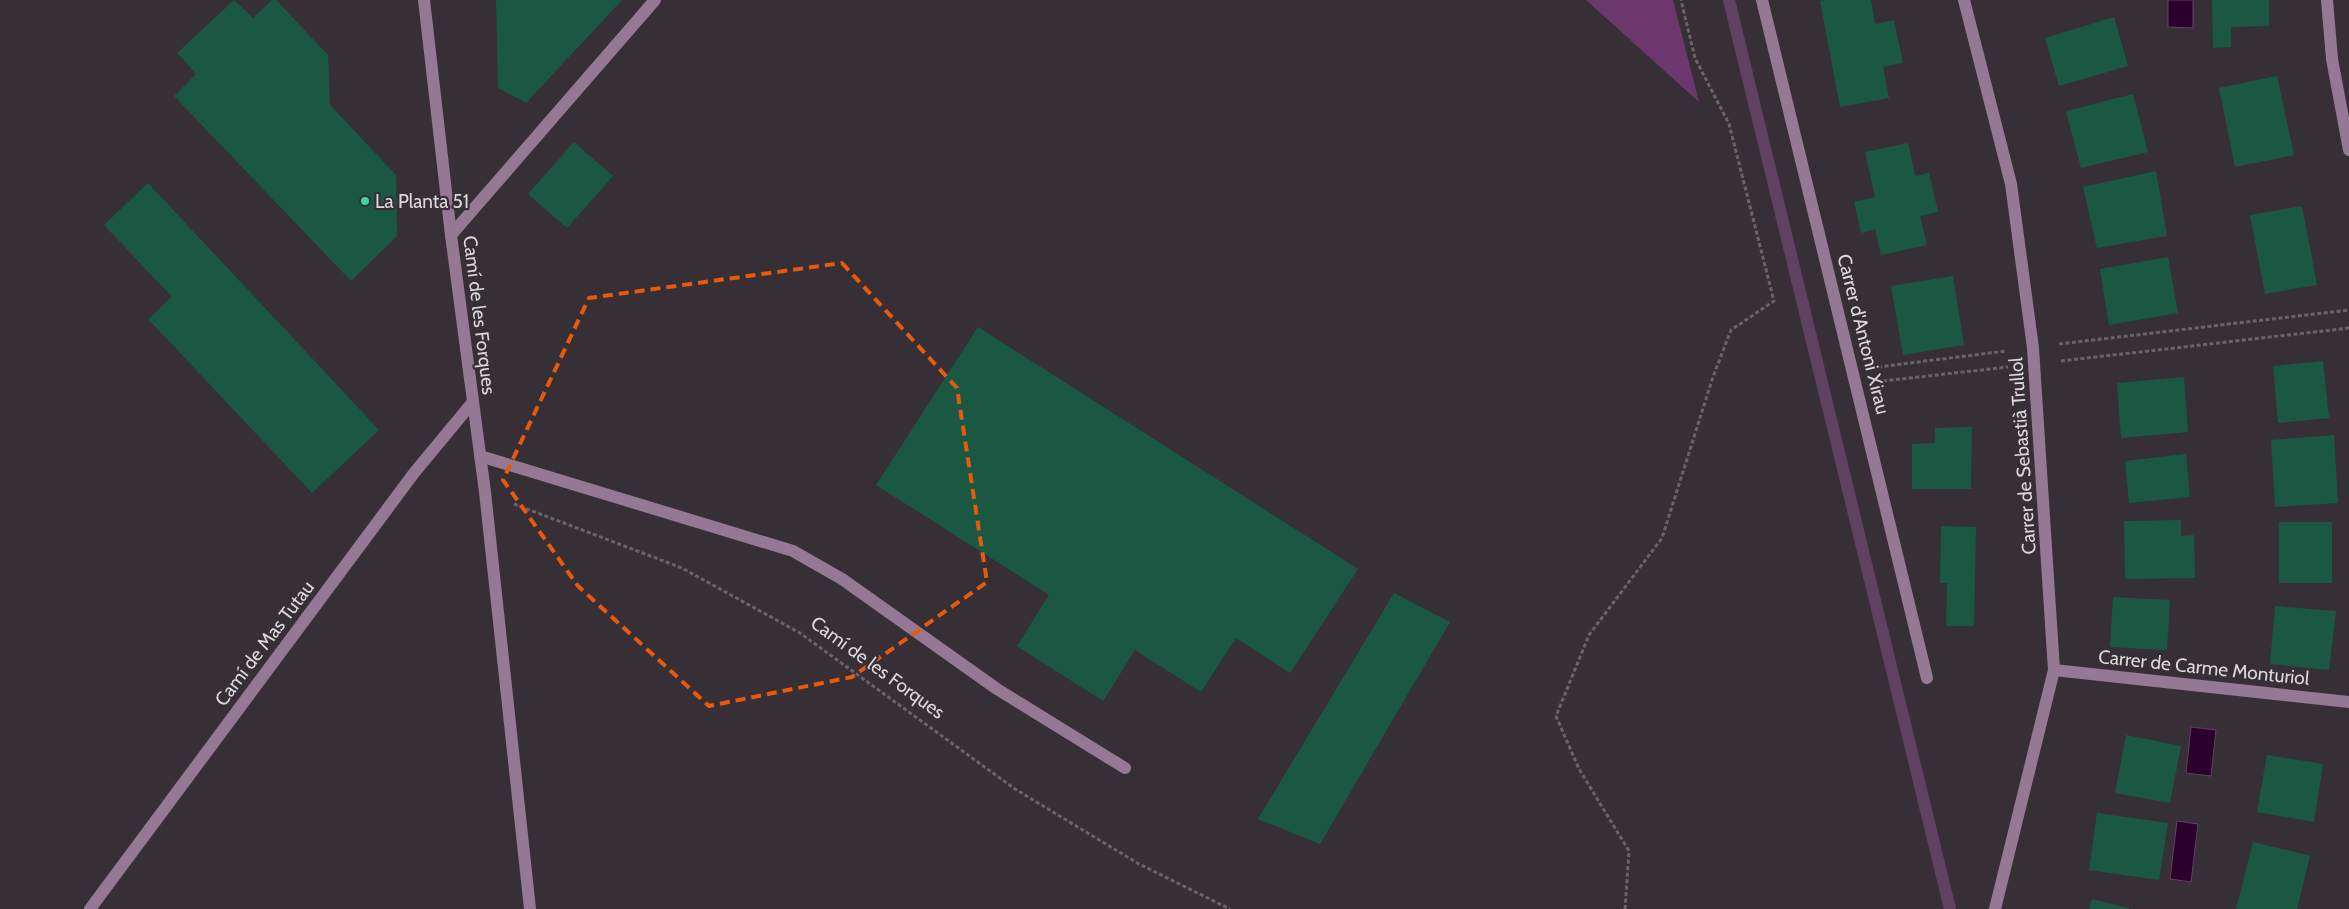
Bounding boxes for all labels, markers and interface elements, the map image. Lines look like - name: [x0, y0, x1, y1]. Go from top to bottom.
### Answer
- place label: La Planta 51: [375, 190, 469, 213]
- marker: La Planta 51: [359, 195, 371, 207]
- street label: Camí de les Forques: [458, 234, 501, 396]
- street label: Carrer d'Antoni Xirau: [1832, 252, 1895, 417]
- street label: Carrer de Sebastià Trullol: [2004, 356, 2041, 555]
- street label: Camí de Mas Tutau: [210, 576, 319, 710]
- street label: Camí de les Forques: [806, 611, 949, 724]
- street label: Carrer de Carme Monturiol: [2097, 645, 2311, 690]

